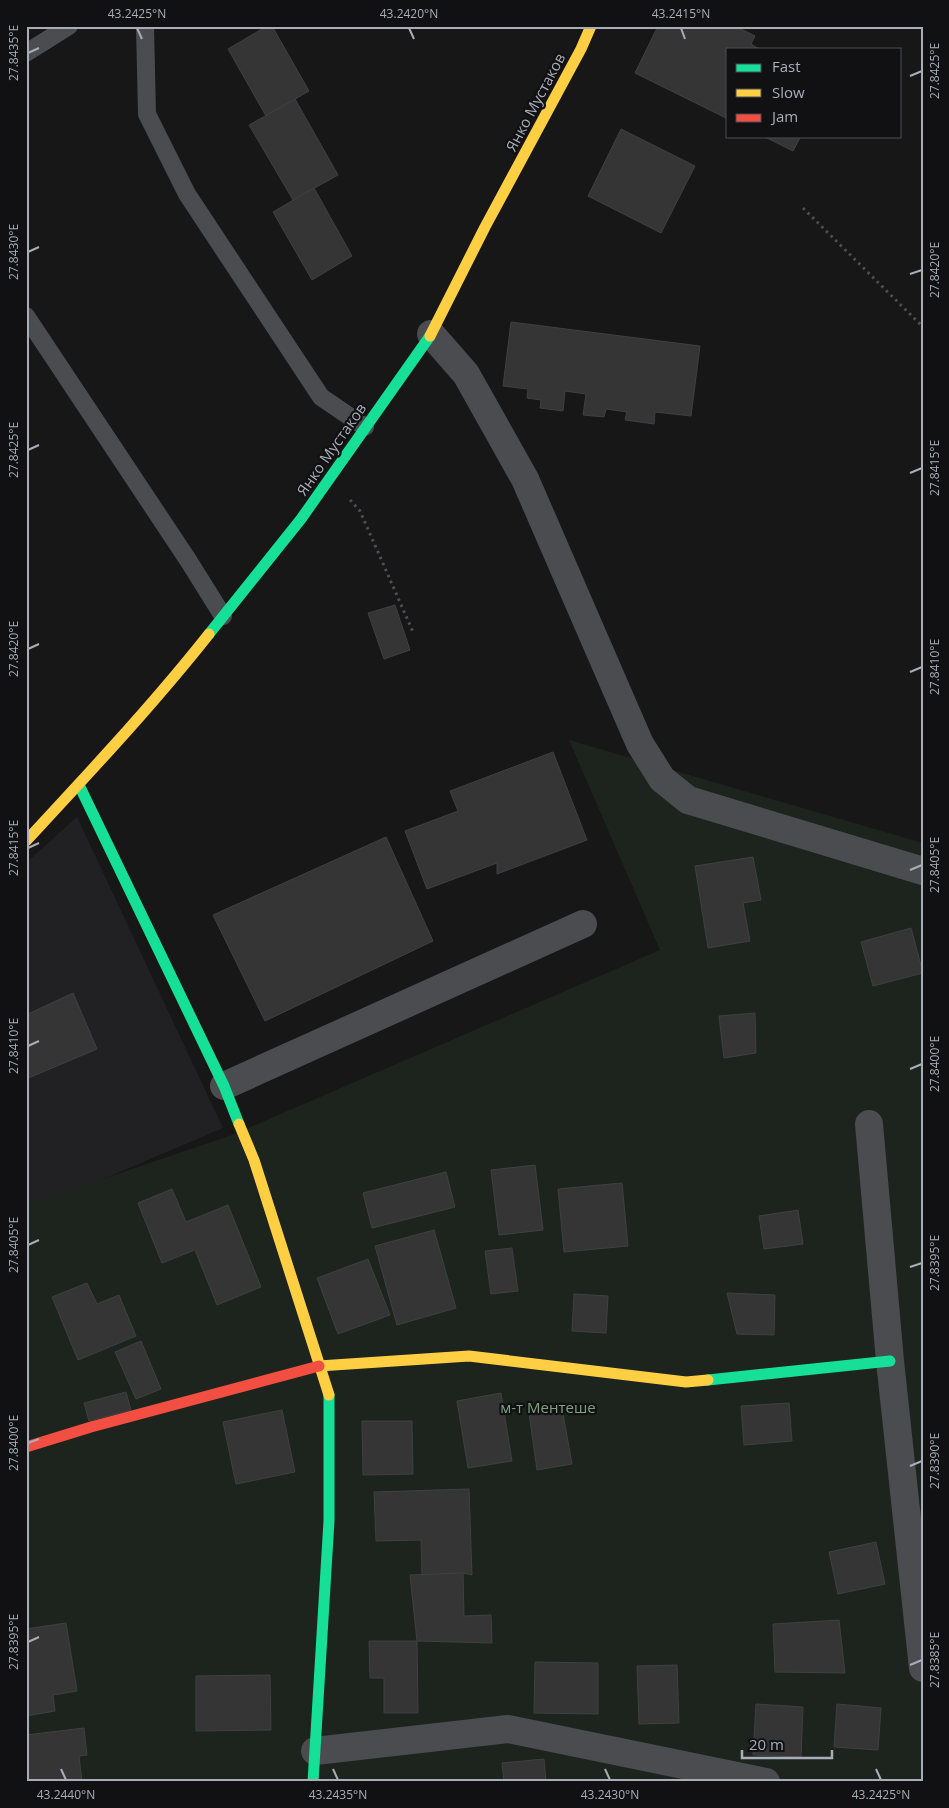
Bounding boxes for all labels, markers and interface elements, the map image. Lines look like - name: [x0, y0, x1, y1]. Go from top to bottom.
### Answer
- text: 43.2425°N: [108, 5, 166, 22]
- text: 43.2420°N: [380, 5, 438, 22]
- text: 43.2415°N: [652, 5, 710, 22]
- text: 27.8435°E: [5, 25, 22, 81]
- text: 27.8425°E: [926, 43, 943, 99]
- legend: [726, 48, 902, 138]
- street label: Янко Мустаков: [501, 49, 569, 155]
- text: Fast: [772, 56, 801, 76]
- text: Slow: [772, 82, 805, 102]
- text: Jam: [770, 106, 798, 126]
- text: 27.8430°E: [5, 224, 22, 280]
- text: 27.8420°E: [926, 242, 943, 298]
- street label: Янко Мустаков: [292, 399, 370, 499]
- text: 27.8425°E: [5, 422, 22, 478]
- text: 27.8415°E: [926, 440, 943, 496]
- text: 27.8420°E: [5, 621, 22, 677]
- text: 27.8410°E: [926, 639, 943, 695]
- text: 27.8415°E: [5, 820, 22, 876]
- text: 27.8405°E: [926, 837, 943, 893]
- text: 27.8410°E: [5, 1018, 22, 1074]
- text: 27.8400°E: [926, 1036, 943, 1092]
- text: 27.8405°E: [5, 1217, 22, 1273]
- text: 27.8395°E: [926, 1235, 943, 1291]
- park label: м-т Ментeше: [500, 1397, 596, 1417]
- text: 27.8400°E: [5, 1415, 22, 1471]
- text: 27.8390°E: [926, 1433, 943, 1489]
- text: 27.8395°E: [5, 1614, 22, 1670]
- text: 27.8385°E: [926, 1632, 943, 1688]
- scale bar: [742, 1728, 832, 1760]
- text: 20 m: [749, 1734, 784, 1754]
- text: 43.2440°N: [37, 1786, 95, 1803]
- text: 43.2435°N: [309, 1786, 367, 1803]
- text: 43.2430°N: [581, 1786, 639, 1803]
- text: 43.2425°N: [852, 1786, 910, 1803]

